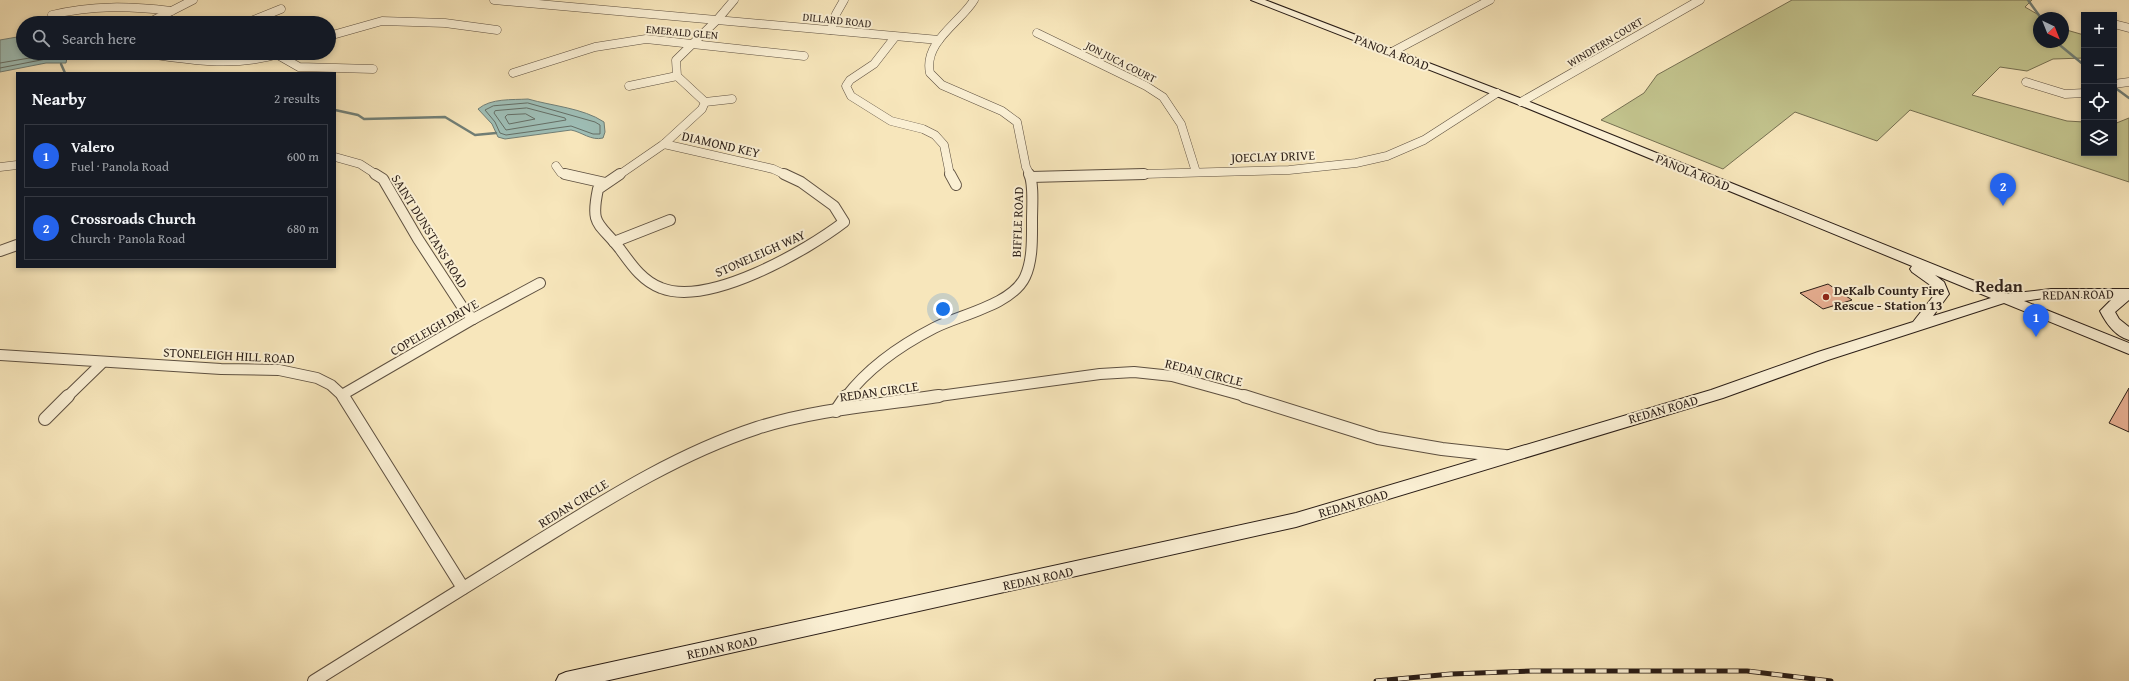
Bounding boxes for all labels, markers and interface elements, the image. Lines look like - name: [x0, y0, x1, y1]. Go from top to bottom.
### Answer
- street label: DILLARD ROAD: [802, 8, 872, 32]
- north arrow: [2033, 12, 2069, 48]
- map controls: [2081, 12, 2117, 156]
- button: +: [2081, 12, 2117, 48]
- street label: WINDFERN COURT: [1564, 13, 1646, 71]
- search box: [16, 16, 336, 60]
- street label: EMERALD GLEN: [645, 21, 719, 43]
- icon: search: [30, 27, 52, 49]
- text: Search here: [62, 28, 136, 49]
- street label: PANOLA ROAD: [1352, 30, 1432, 75]
- street label: JON JUCA COURT: [1081, 36, 1159, 87]
- button: −: [2081, 48, 2117, 84]
- button: locate: [2081, 84, 2117, 120]
- text: Nearby: [32, 86, 86, 111]
- text: 2 results: [274, 89, 320, 108]
- button: layers: [2081, 120, 2117, 156]
- street label: DIAMOND KEY: [680, 126, 762, 163]
- text: Valero: [71, 136, 115, 157]
- street label: JOECLAY DRIVE: [1229, 146, 1316, 168]
- text: 1: [43, 147, 49, 166]
- text: 600 m: [287, 147, 319, 166]
- street label: PANOLA ROAD: [1653, 149, 1733, 196]
- text: Fuel · Panola Road: [71, 157, 169, 176]
- street label: SAINT DUNSTANS ROAD: [387, 171, 472, 292]
- pin: 2: [1990, 173, 2016, 206]
- street label: BIFFLE ROAD: [1007, 186, 1028, 258]
- text: Crossroads Church: [71, 208, 196, 229]
- text: 2: [43, 219, 49, 238]
- text: 680 m: [287, 219, 319, 238]
- street label: STONELEIGH WAY: [712, 225, 809, 282]
- text: Church · Panola Road: [71, 229, 185, 248]
- district label: Redan: [1975, 273, 2023, 298]
- place label: DeKalb County Fire Rescue - Station 13: [1834, 281, 1945, 315]
- street label: REDAN ROAD: [2042, 284, 2114, 305]
- marker: DeKalb County Fire Rescue - Station 13: [1821, 292, 1831, 302]
- street label: COPELEIGH DRIVE: [387, 294, 482, 360]
- your location: [933, 299, 953, 319]
- pin: 1: [2023, 304, 2049, 337]
- street label: STONELEIGH HILL ROAD: [163, 343, 295, 368]
- street label: REDAN CIRCLE: [1163, 354, 1245, 391]
- street label: REDAN CIRCLE: [838, 377, 920, 406]
- street label: REDAN ROAD: [1626, 390, 1700, 428]
- street label: REDAN CIRCLE: [535, 474, 612, 533]
- street label: REDAN ROAD: [1316, 484, 1390, 522]
- street label: REDAN ROAD: [1001, 562, 1075, 595]
- street label: REDAN ROAD: [685, 631, 759, 664]

